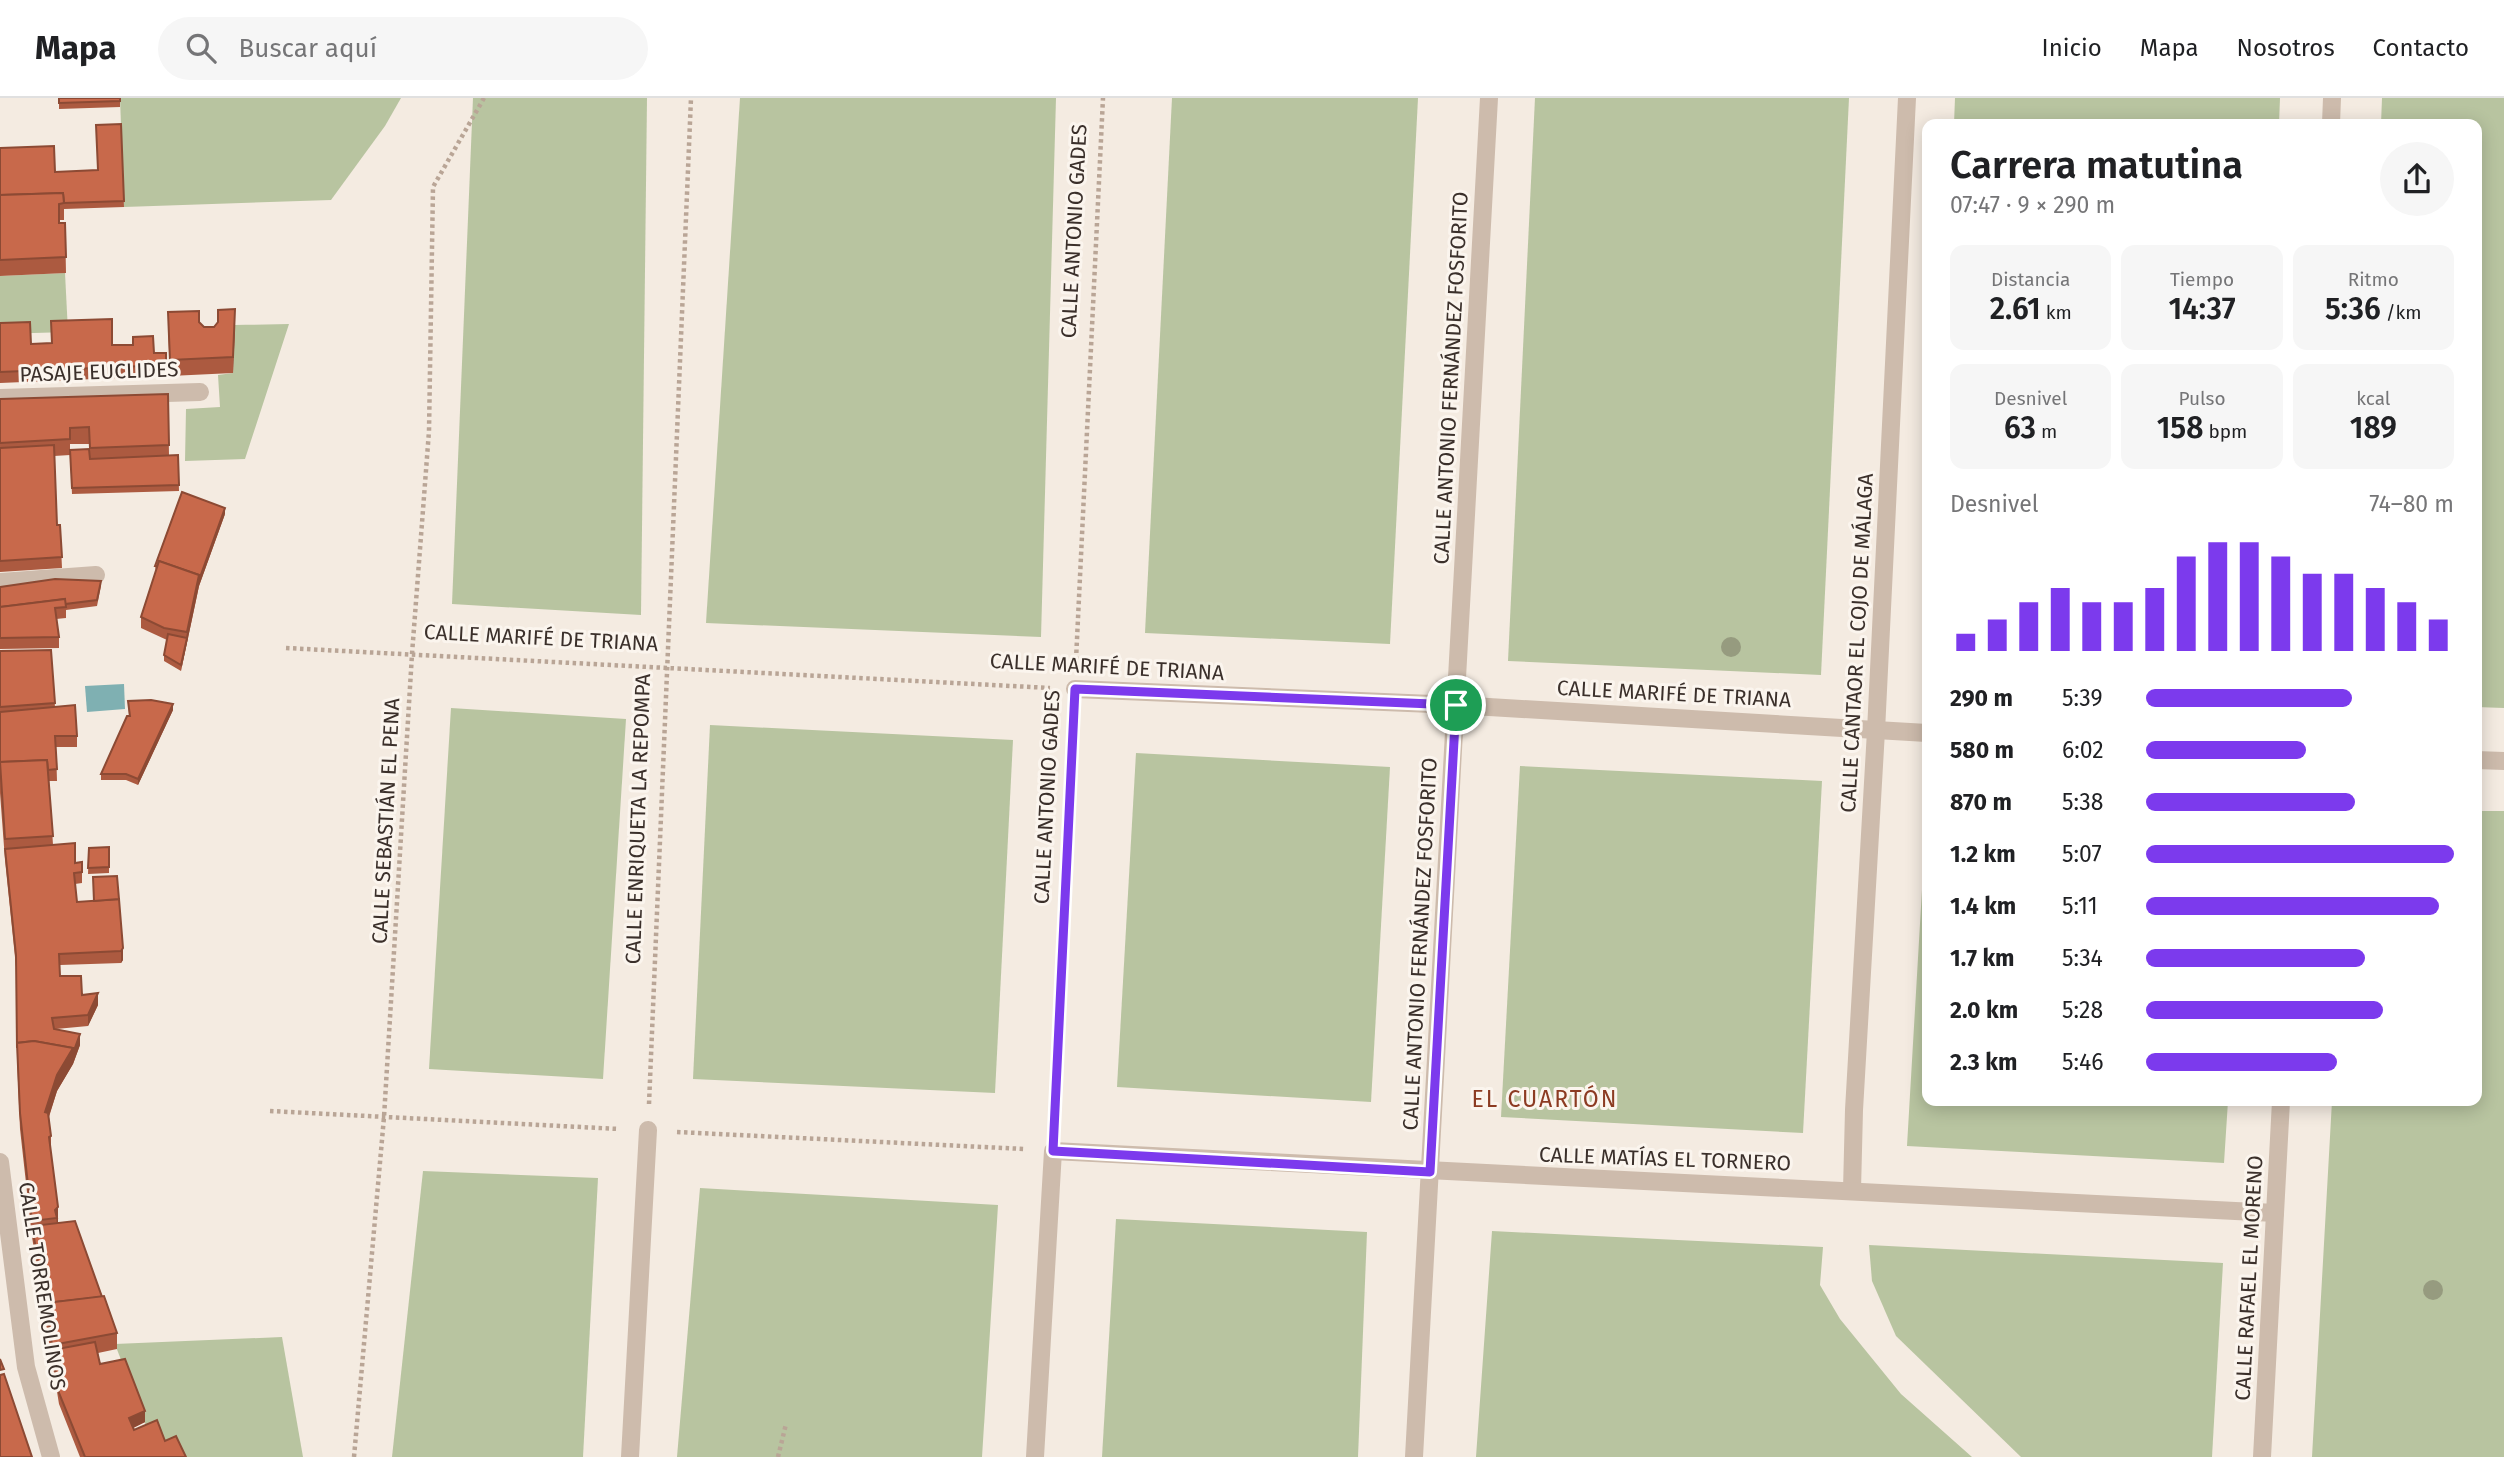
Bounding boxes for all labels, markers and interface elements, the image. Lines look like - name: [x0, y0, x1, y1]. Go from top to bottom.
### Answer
- search box: [158, 17, 648, 80]
- text: Mapa: [35, 28, 116, 68]
- icon: search: [182, 29, 220, 67]
- text: Buscar aquí: [238, 33, 377, 64]
- text: Inicio: [2042, 34, 2102, 62]
- text: Mapa: [2140, 34, 2199, 62]
- text: Nosotros: [2237, 34, 2335, 62]
- text: Contacto: [2373, 34, 2469, 62]
- street label: CALLE ANTONIO GADES: [1055, 123, 1093, 339]
- text: Carrera matutina: [1950, 142, 2243, 188]
- button: share: [2380, 142, 2454, 216]
- street label: CALLE ANTONIO FERNÁNDEZ FOSFORITO: [1428, 191, 1474, 565]
- text: 07:47 · 9 × 290 m: [1950, 191, 2115, 219]
- text: Distancia: [1991, 268, 2070, 291]
- text: Tiempo: [2170, 268, 2234, 291]
- text: Ritmo: [2348, 268, 2399, 291]
- text: 2.61: [1990, 291, 2041, 327]
- text: 14:37: [2168, 291, 2236, 327]
- text: 5:36: [2325, 291, 2381, 327]
- text: km: [2041, 301, 2072, 324]
- text: /km: [2381, 301, 2422, 324]
- street label: PASAJE EUCLIDES: [19, 356, 179, 388]
- text: Desnivel: [1994, 387, 2067, 410]
- text: Pulso: [2178, 387, 2226, 410]
- text: kcal: [2356, 387, 2390, 410]
- text: 63: [2004, 410, 2036, 446]
- text: 158: [2157, 410, 2203, 446]
- text: 189: [2350, 410, 2397, 446]
- text: m: [2036, 420, 2057, 443]
- text: bpm: [2203, 420, 2247, 443]
- street label: CALLE CANTAOR EL COJO DE MÁLAGA: [1835, 473, 1879, 813]
- text: Desnivel: [1950, 490, 2039, 518]
- text: 74–80 m: [2369, 490, 2454, 518]
- street label: CALLE MARIFÉ DE TRIANA: [423, 619, 659, 657]
- street label: CALLE MARIFÉ DE TRIANA: [989, 648, 1225, 686]
- street label: CALLE ENRIQUETA LA REPOMPA: [620, 673, 656, 965]
- pin: [1426, 675, 1486, 735]
- street label: CALLE MARIFÉ DE TRIANA: [1556, 675, 1792, 713]
- text: 290 m: [1950, 684, 2013, 712]
- text: 5:39: [2062, 684, 2103, 712]
- icon: arrive: [1437, 686, 1475, 724]
- street label: CALLE ANTONIO GADES: [1028, 689, 1066, 905]
- street label: CALLE SEBASTIÁN EL PENA: [367, 698, 405, 944]
- text: 580 m: [1950, 736, 2014, 764]
- text: 6:02: [2062, 736, 2104, 764]
- street label: CALLE ANTONIO FERNÁNDEZ FOSFORITO: [1397, 757, 1443, 1131]
- text: 870 m: [1950, 788, 2012, 816]
- text: 5:38: [2062, 788, 2103, 816]
- text: 1.2 km: [1950, 840, 2016, 868]
- text: 5:07: [2062, 840, 2102, 868]
- text: 1.4 km: [1950, 892, 2016, 920]
- text: 5:11: [2062, 892, 2098, 920]
- text: 1.7 km: [1950, 944, 2015, 972]
- text: 5:34: [2062, 944, 2103, 972]
- text: 2.0 km: [1950, 996, 2018, 1024]
- text: 5:28: [2062, 996, 2103, 1024]
- text: 2.3 km: [1950, 1048, 2017, 1076]
- text: 5:46: [2062, 1048, 2103, 1076]
- district label: EL CUARTÓN: [1472, 1084, 1618, 1113]
- street label: CALLE MATÍAS EL TORNERO: [1539, 1142, 1791, 1176]
- street label: CALLE RAFAEL EL MORENO: [2230, 1155, 2268, 1401]
- street label: CALLE TORREMOLINOS: [13, 1180, 71, 1392]

